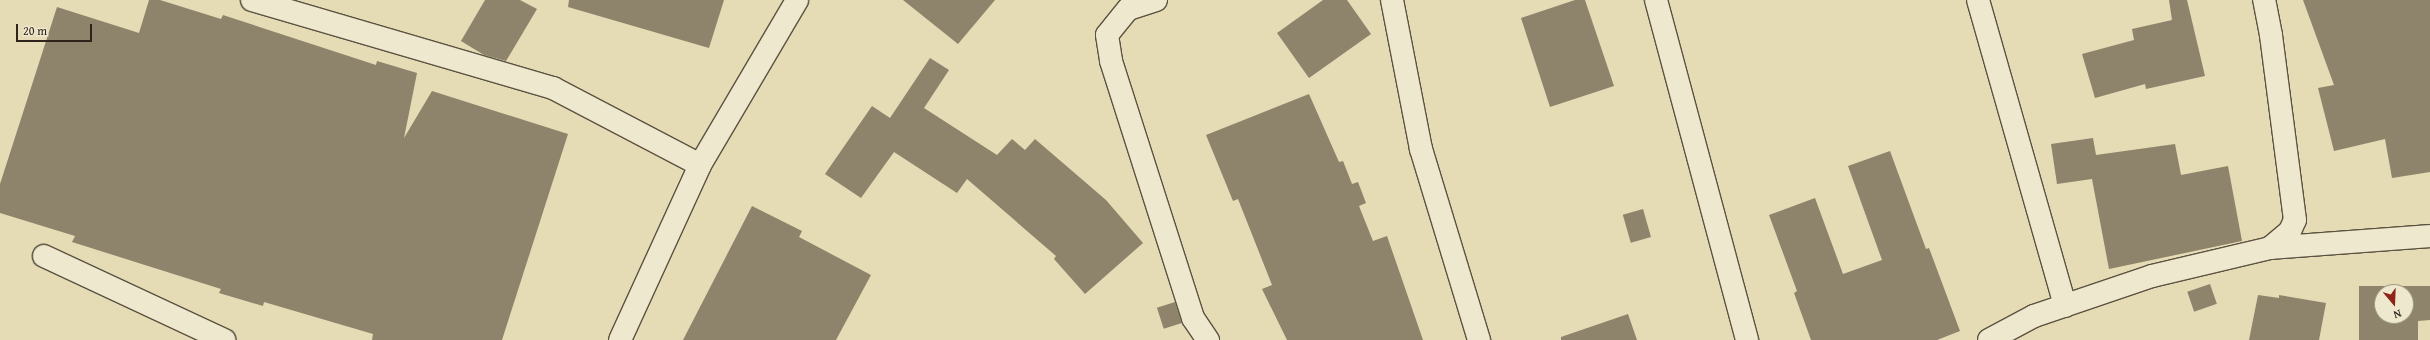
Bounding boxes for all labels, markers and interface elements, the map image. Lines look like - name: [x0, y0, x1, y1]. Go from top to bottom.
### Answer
- scale bar: [18, 16, 94, 42]
- text: 20 m: [23, 22, 47, 39]
- north arrow: [2374, 284, 2414, 324]
- text: N: [2392, 306, 2404, 323]

